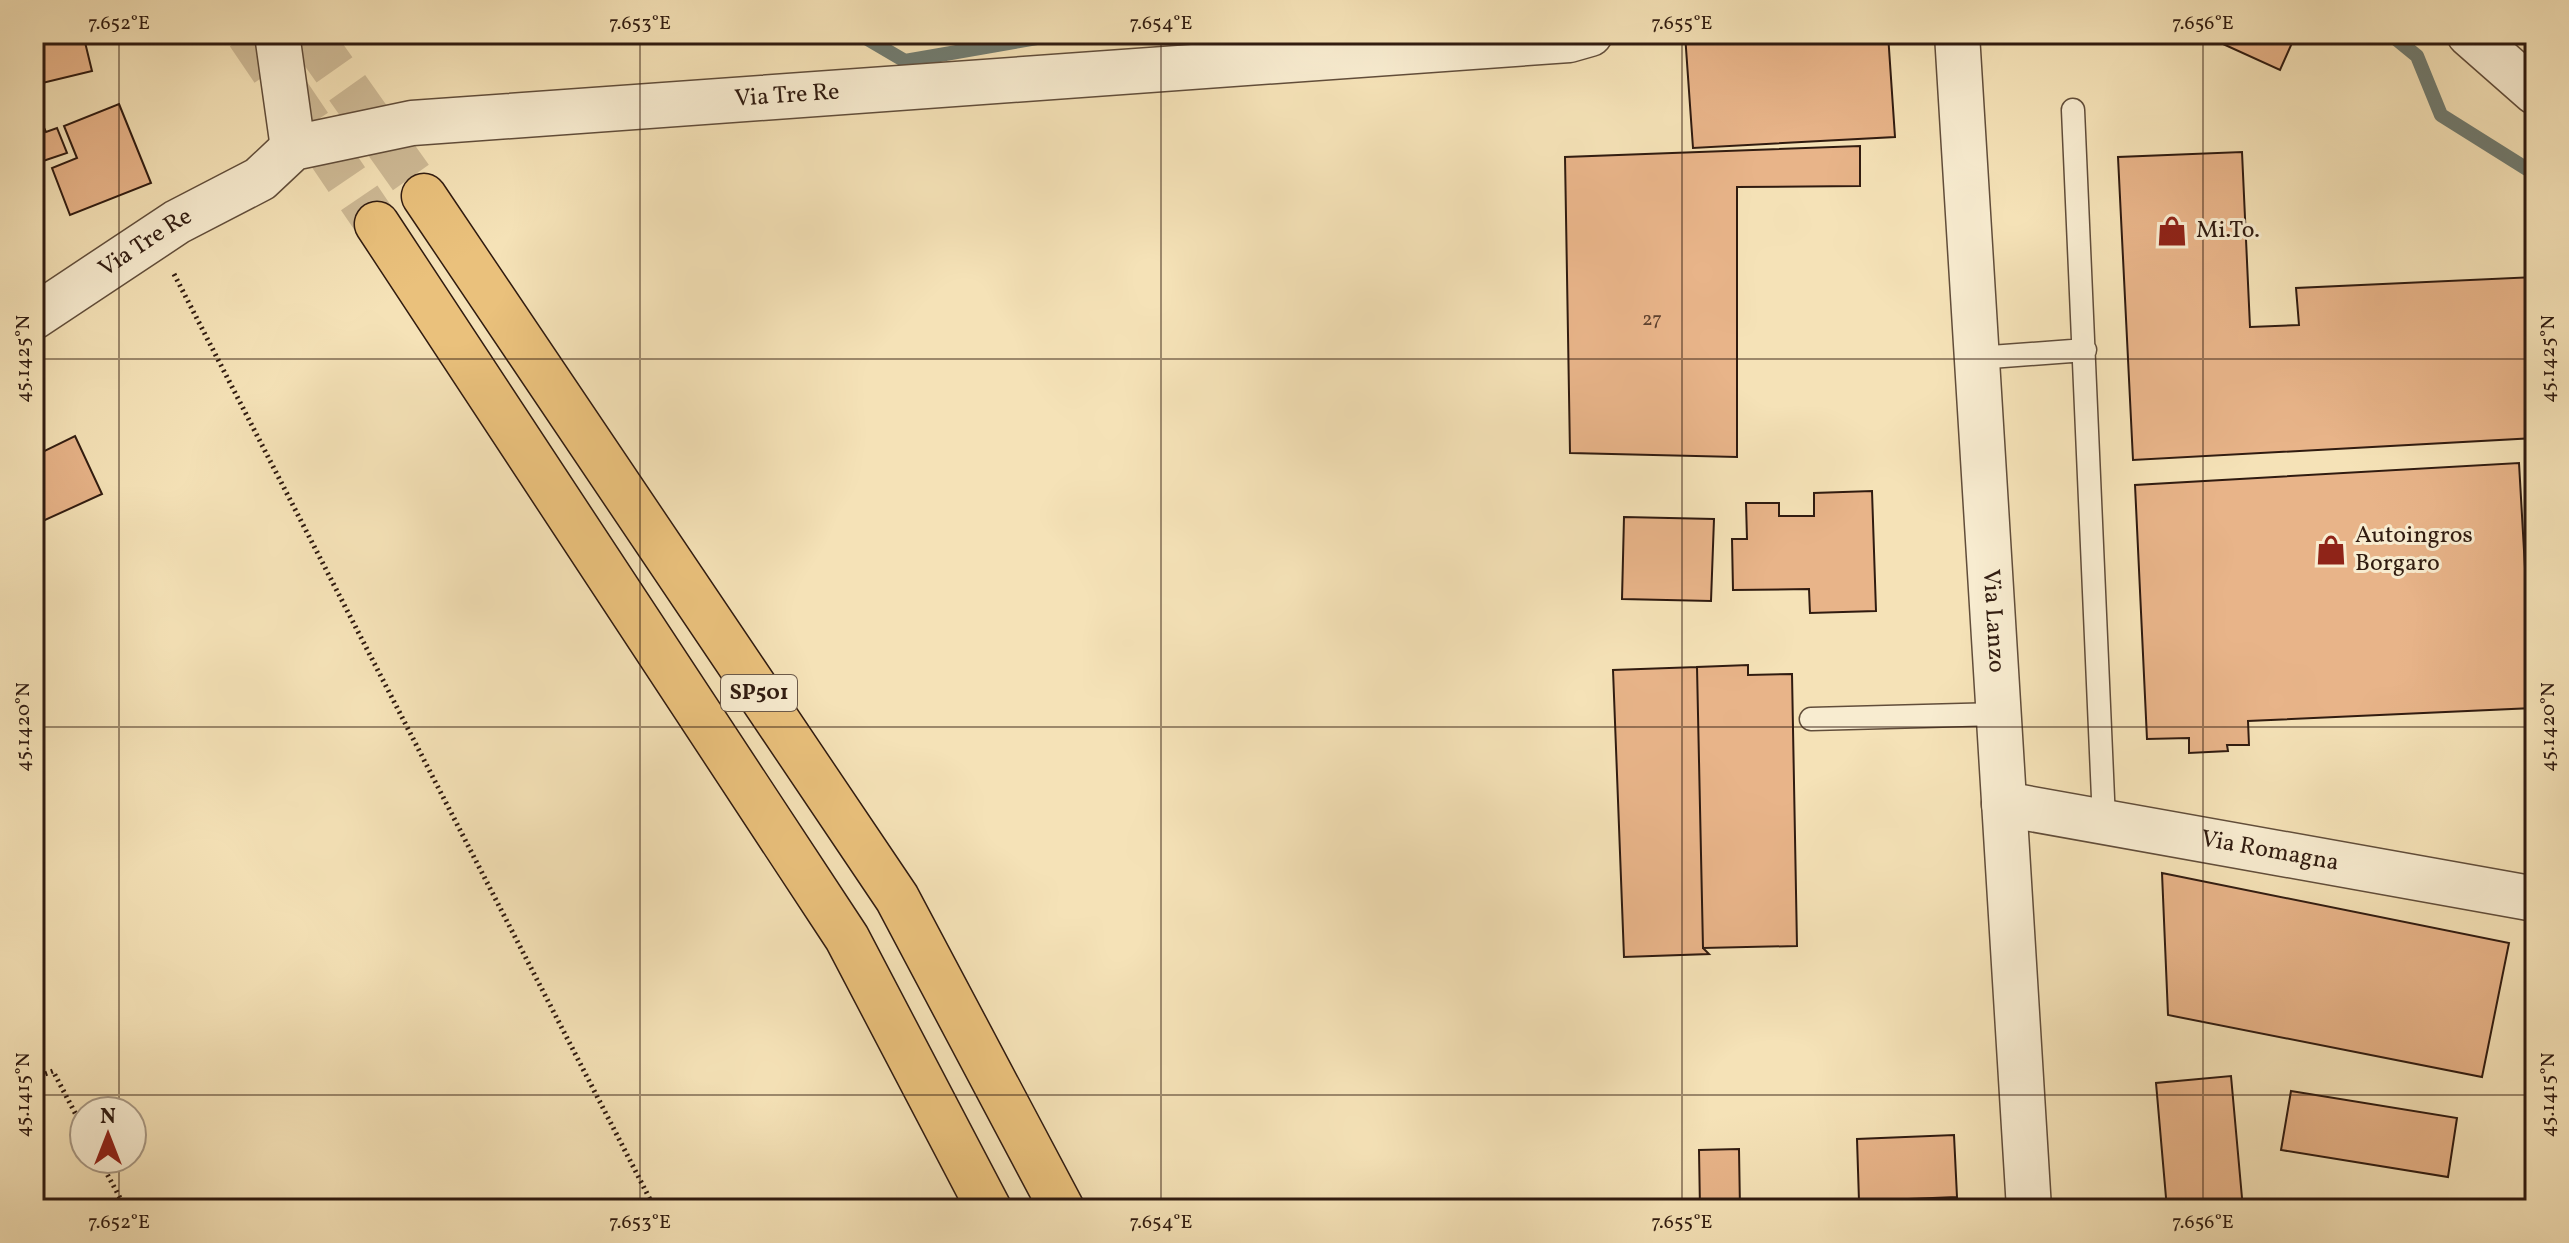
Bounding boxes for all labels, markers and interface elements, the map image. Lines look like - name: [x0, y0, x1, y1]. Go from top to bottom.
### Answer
- text: 7.652°E: [88, 10, 150, 38]
- text: 7.653°E: [609, 10, 671, 38]
- text: 7.654°E: [1130, 10, 1193, 38]
- text: 7.655°E: [1651, 10, 1713, 38]
- text: 7.656°E: [2172, 10, 2234, 38]
- street label: Via Tre Re: [733, 75, 841, 117]
- street label: Via Tre Re: [92, 200, 198, 286]
- shop icon: Mi.To.: [2155, 214, 2189, 248]
- place label: Mi.To.: [2196, 214, 2260, 248]
- house number: 27: [1642, 306, 1662, 334]
- text: 45.1425°N: [10, 315, 38, 403]
- text: 45.1425°N: [2535, 315, 2563, 403]
- place label: Autoingros Borgaro: [2355, 519, 2473, 581]
- shop icon: Autoingros Borgaro: [2314, 533, 2348, 567]
- street label: Via Lanzo: [1973, 568, 2013, 674]
- road number: SP501: [721, 675, 797, 711]
- text: 45.1420°N: [10, 682, 38, 772]
- text: 45.1420°N: [2535, 682, 2563, 772]
- street label: Via Romagna: [2198, 823, 2342, 881]
- text: 45.1415°N: [10, 1052, 38, 1138]
- text: 45.1415°N: [2535, 1052, 2563, 1138]
- north arrow: [68, 1095, 148, 1175]
- text: N: [100, 1102, 116, 1133]
- text: 7.652°E: [88, 1209, 150, 1237]
- text: 7.653°E: [609, 1209, 671, 1237]
- text: 7.654°E: [1130, 1209, 1193, 1237]
- text: 7.655°E: [1651, 1209, 1713, 1237]
- text: 7.656°E: [2172, 1209, 2234, 1237]

